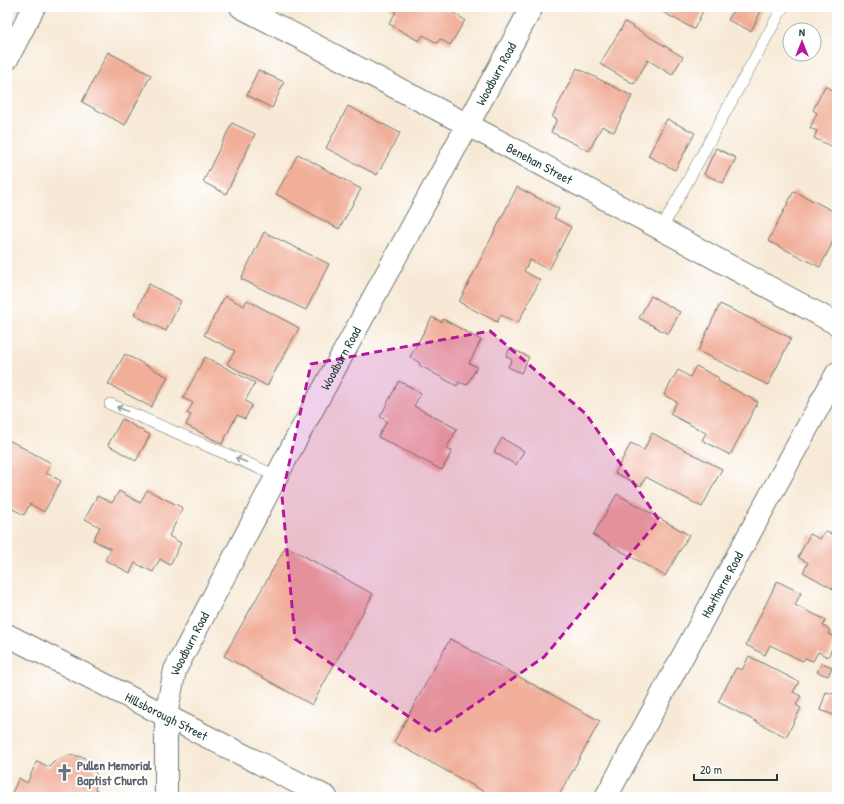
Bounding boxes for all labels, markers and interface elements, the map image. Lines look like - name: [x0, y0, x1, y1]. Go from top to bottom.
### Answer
- north arrow: [782, 22, 822, 62]
- text: N: [799, 25, 805, 39]
- street label: Woodburn Road: [471, 39, 520, 108]
- street label: Benehan Street: [503, 138, 576, 189]
- street label: Woodburn Road: [316, 323, 365, 393]
- one-way arrow: [116, 405, 128, 412]
- one-way arrow: [236, 456, 248, 464]
- street label: Hawthorne Road: [696, 548, 747, 621]
- street label: Woodburn Road: [165, 608, 213, 676]
- street label: Hillsborough Street: [122, 688, 211, 745]
- place label: Pullen Memorial Baptist Church: [77, 756, 152, 790]
- scale bar: [694, 756, 777, 782]
- text: 20 m: [700, 761, 722, 778]
- church icon: Pullen Memorial Baptist Church: [54, 762, 74, 782]

